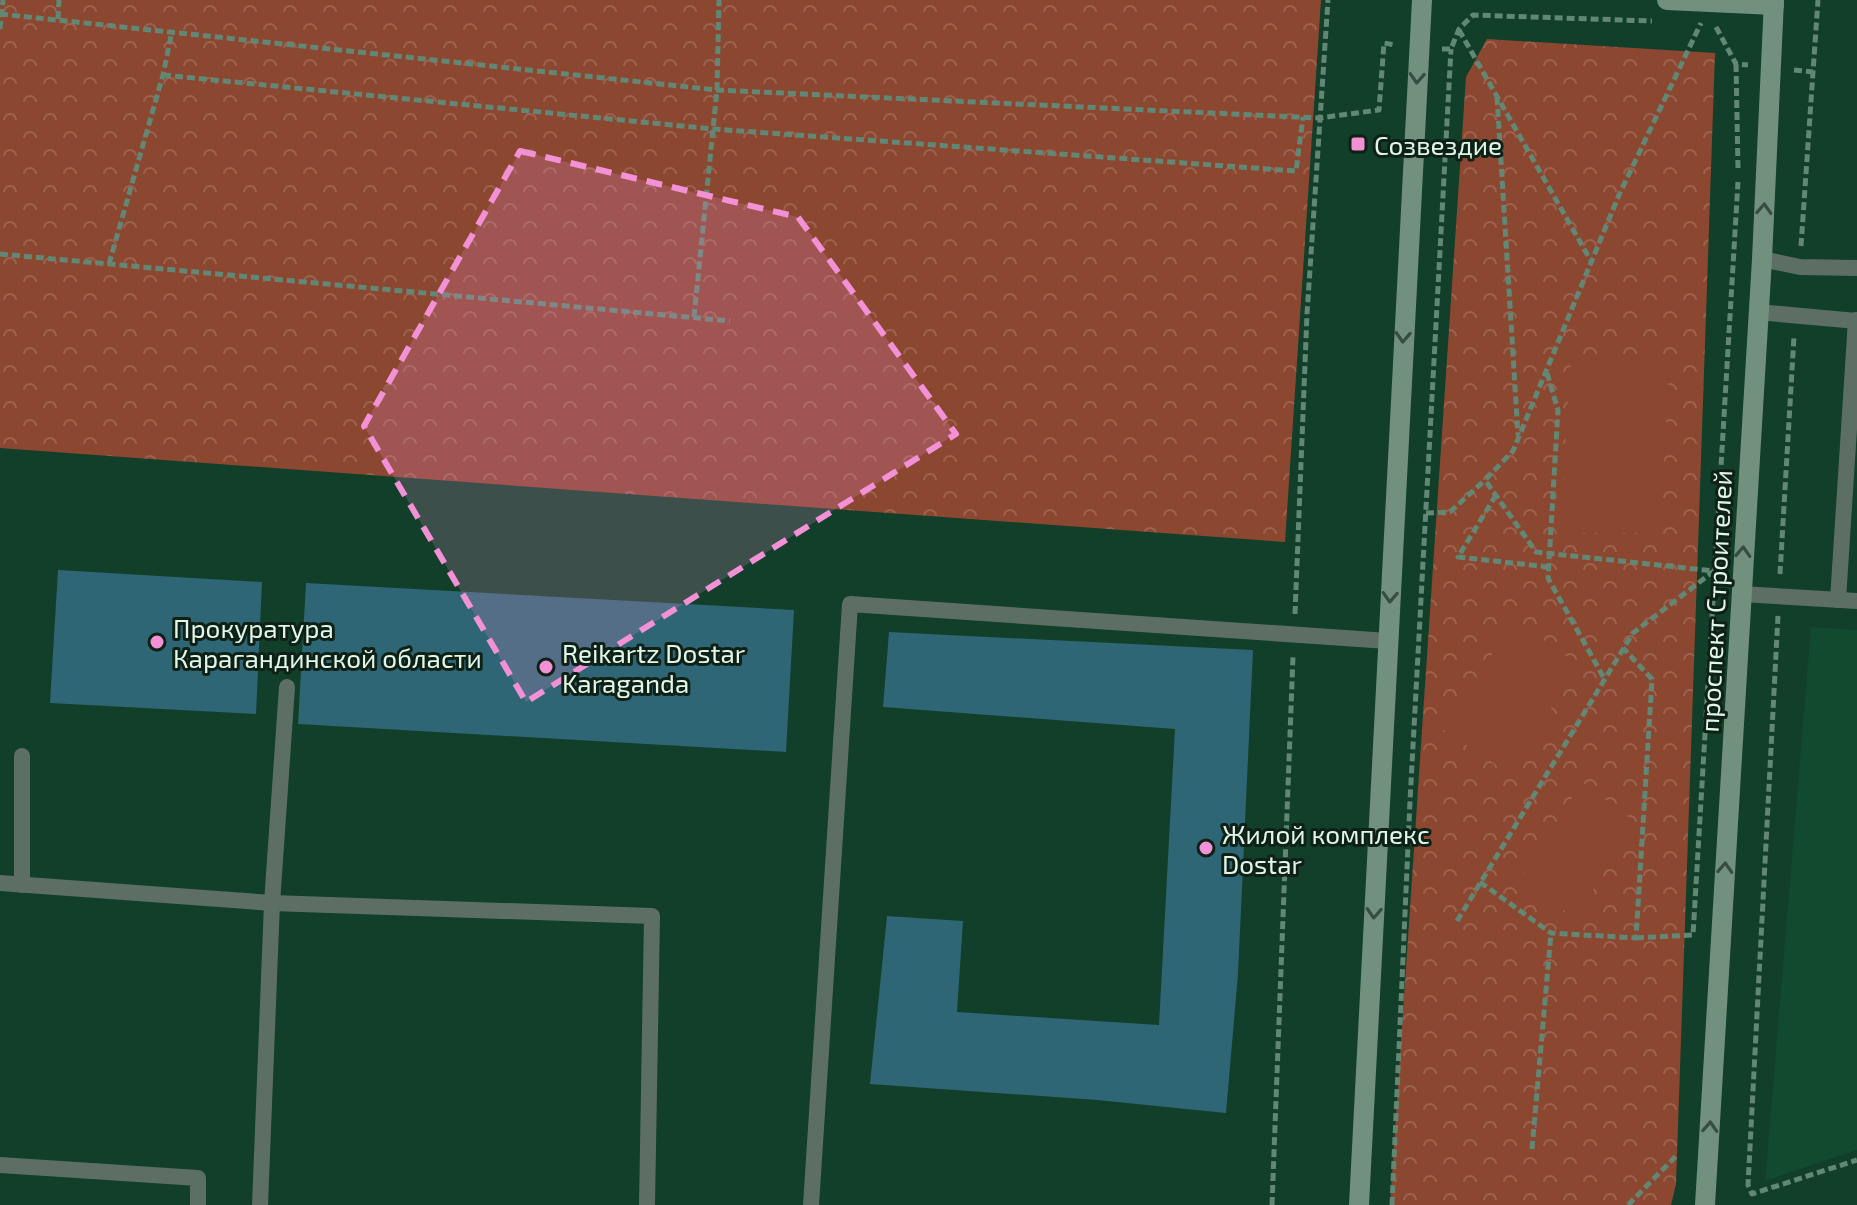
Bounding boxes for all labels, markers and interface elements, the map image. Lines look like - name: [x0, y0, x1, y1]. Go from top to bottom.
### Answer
- one-way arrow: [1409, 72, 1426, 85]
- place label: Созвездие: [1374, 129, 1502, 160]
- marker: Созвездие: [1349, 135, 1367, 153]
- one-way arrow: [1755, 202, 1772, 215]
- one-way arrow: [1394, 331, 1411, 344]
- street label: проспект Строителей: [1693, 469, 1737, 733]
- one-way arrow: [1735, 545, 1752, 558]
- one-way arrow: [1381, 591, 1398, 604]
- place label: Прокуратура Карагандинской области: [173, 612, 482, 673]
- marker: Прокуратура Карагандинской области: [148, 633, 166, 651]
- place label: Reikartz Dostar Karaganda: [562, 637, 745, 698]
- marker: Reikartz Dostar Karaganda: [537, 658, 555, 676]
- place label: Жилой комплекс Dostar: [1222, 818, 1430, 879]
- marker: Жилой комплекс Dostar: [1197, 839, 1215, 857]
- one-way arrow: [1716, 861, 1733, 874]
- one-way arrow: [1366, 907, 1383, 920]
- one-way arrow: [1701, 1120, 1718, 1133]

